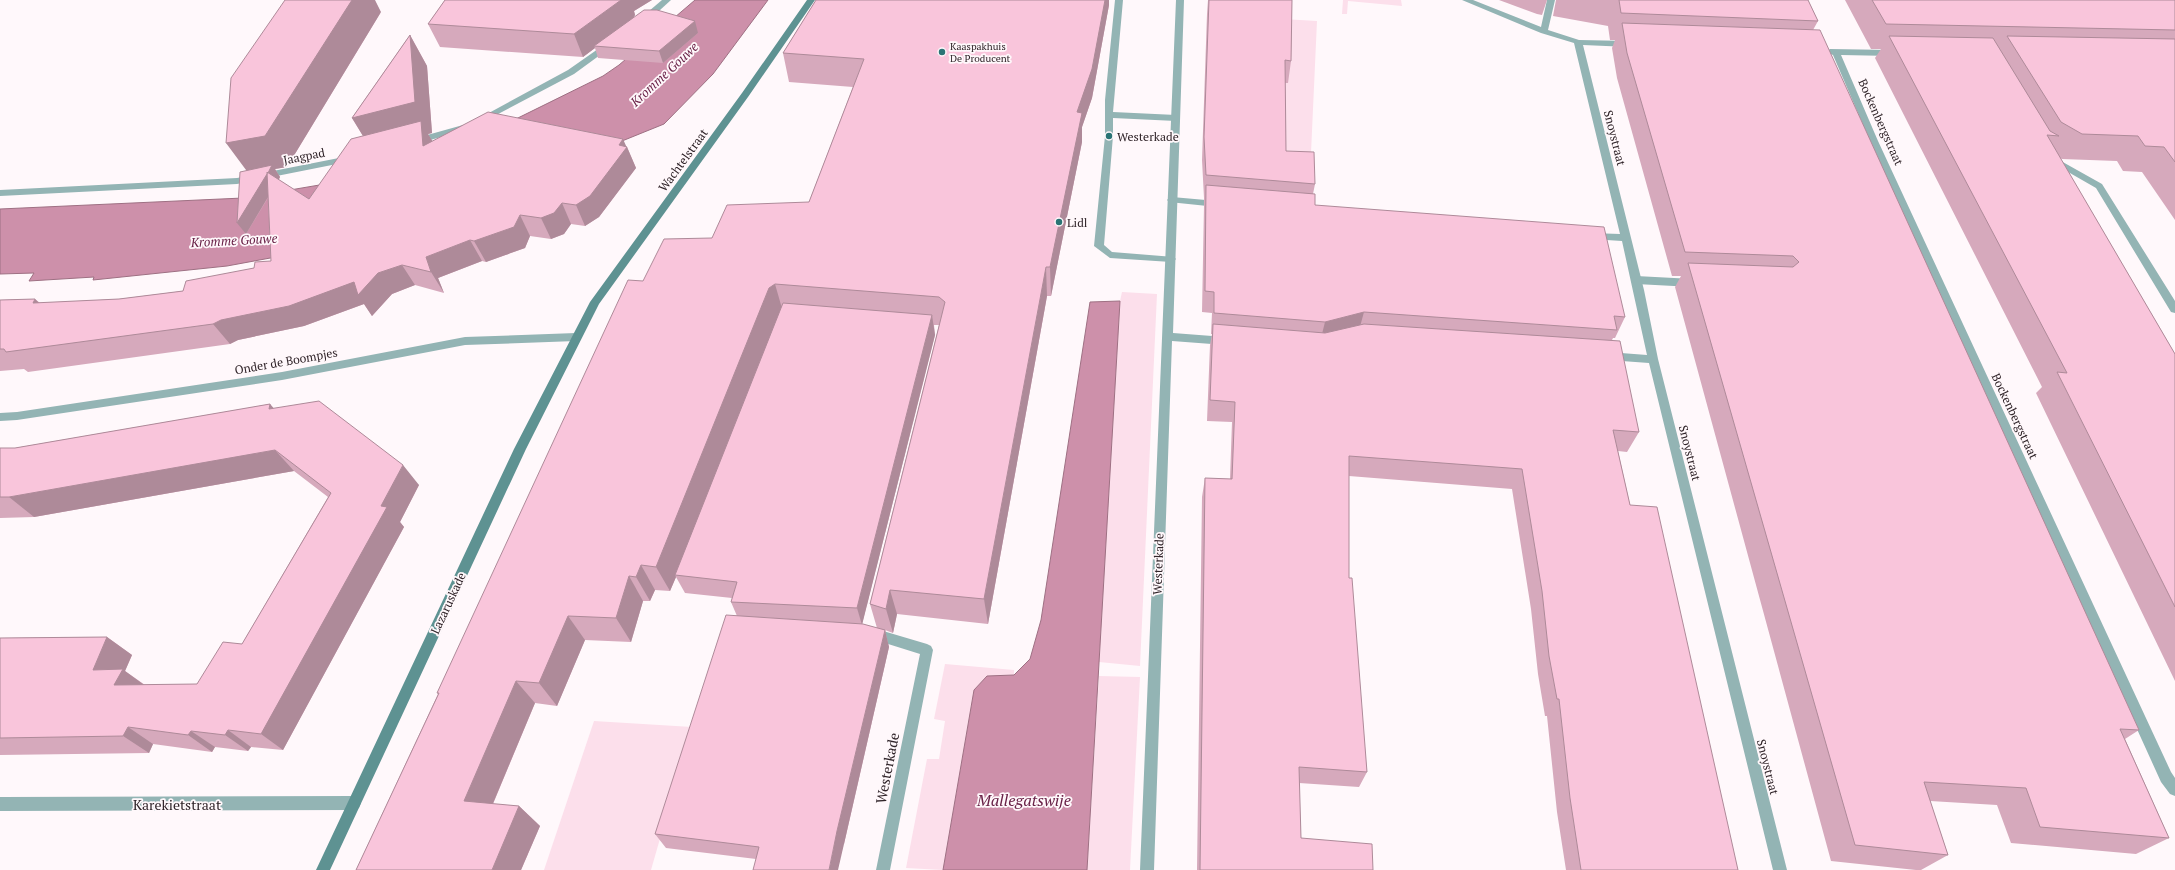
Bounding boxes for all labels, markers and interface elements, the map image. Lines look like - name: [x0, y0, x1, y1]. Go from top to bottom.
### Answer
- water label: Kromme Gouwe: [625, 38, 702, 111]
- place label: Kaaspakhuis De Producent: [950, 40, 1011, 65]
- marker: Kaaspakhuis De Producent: [937, 47, 947, 57]
- street label: Bockenbergstraat: [1855, 76, 1907, 168]
- street label: Snoystraat: [1601, 109, 1629, 168]
- street label: Wachtelstraat: [655, 125, 711, 194]
- place label: Westerkade: [1117, 129, 1179, 144]
- marker: Westerkade: [1104, 131, 1114, 141]
- street label: Jaagpad: [282, 145, 326, 167]
- place label: Lidl: [1067, 215, 1088, 230]
- marker: Lidl: [1054, 217, 1064, 227]
- water label: Kromme Gouwe: [189, 229, 278, 251]
- street label: Onder de Boompjes: [233, 345, 339, 377]
- street label: Bockenbergstraat: [1989, 371, 2042, 462]
- street label: Snoystraat: [1676, 424, 1704, 483]
- street label: Westerkade: [1149, 533, 1167, 595]
- street label: Lazaruskade: [427, 570, 469, 636]
- street label: Westerkade: [871, 731, 903, 805]
- street label: Snoystraat: [1754, 738, 1782, 797]
- water label: Mallegatswije: [976, 789, 1071, 811]
- street label: Karekietstraat: [133, 795, 222, 814]

